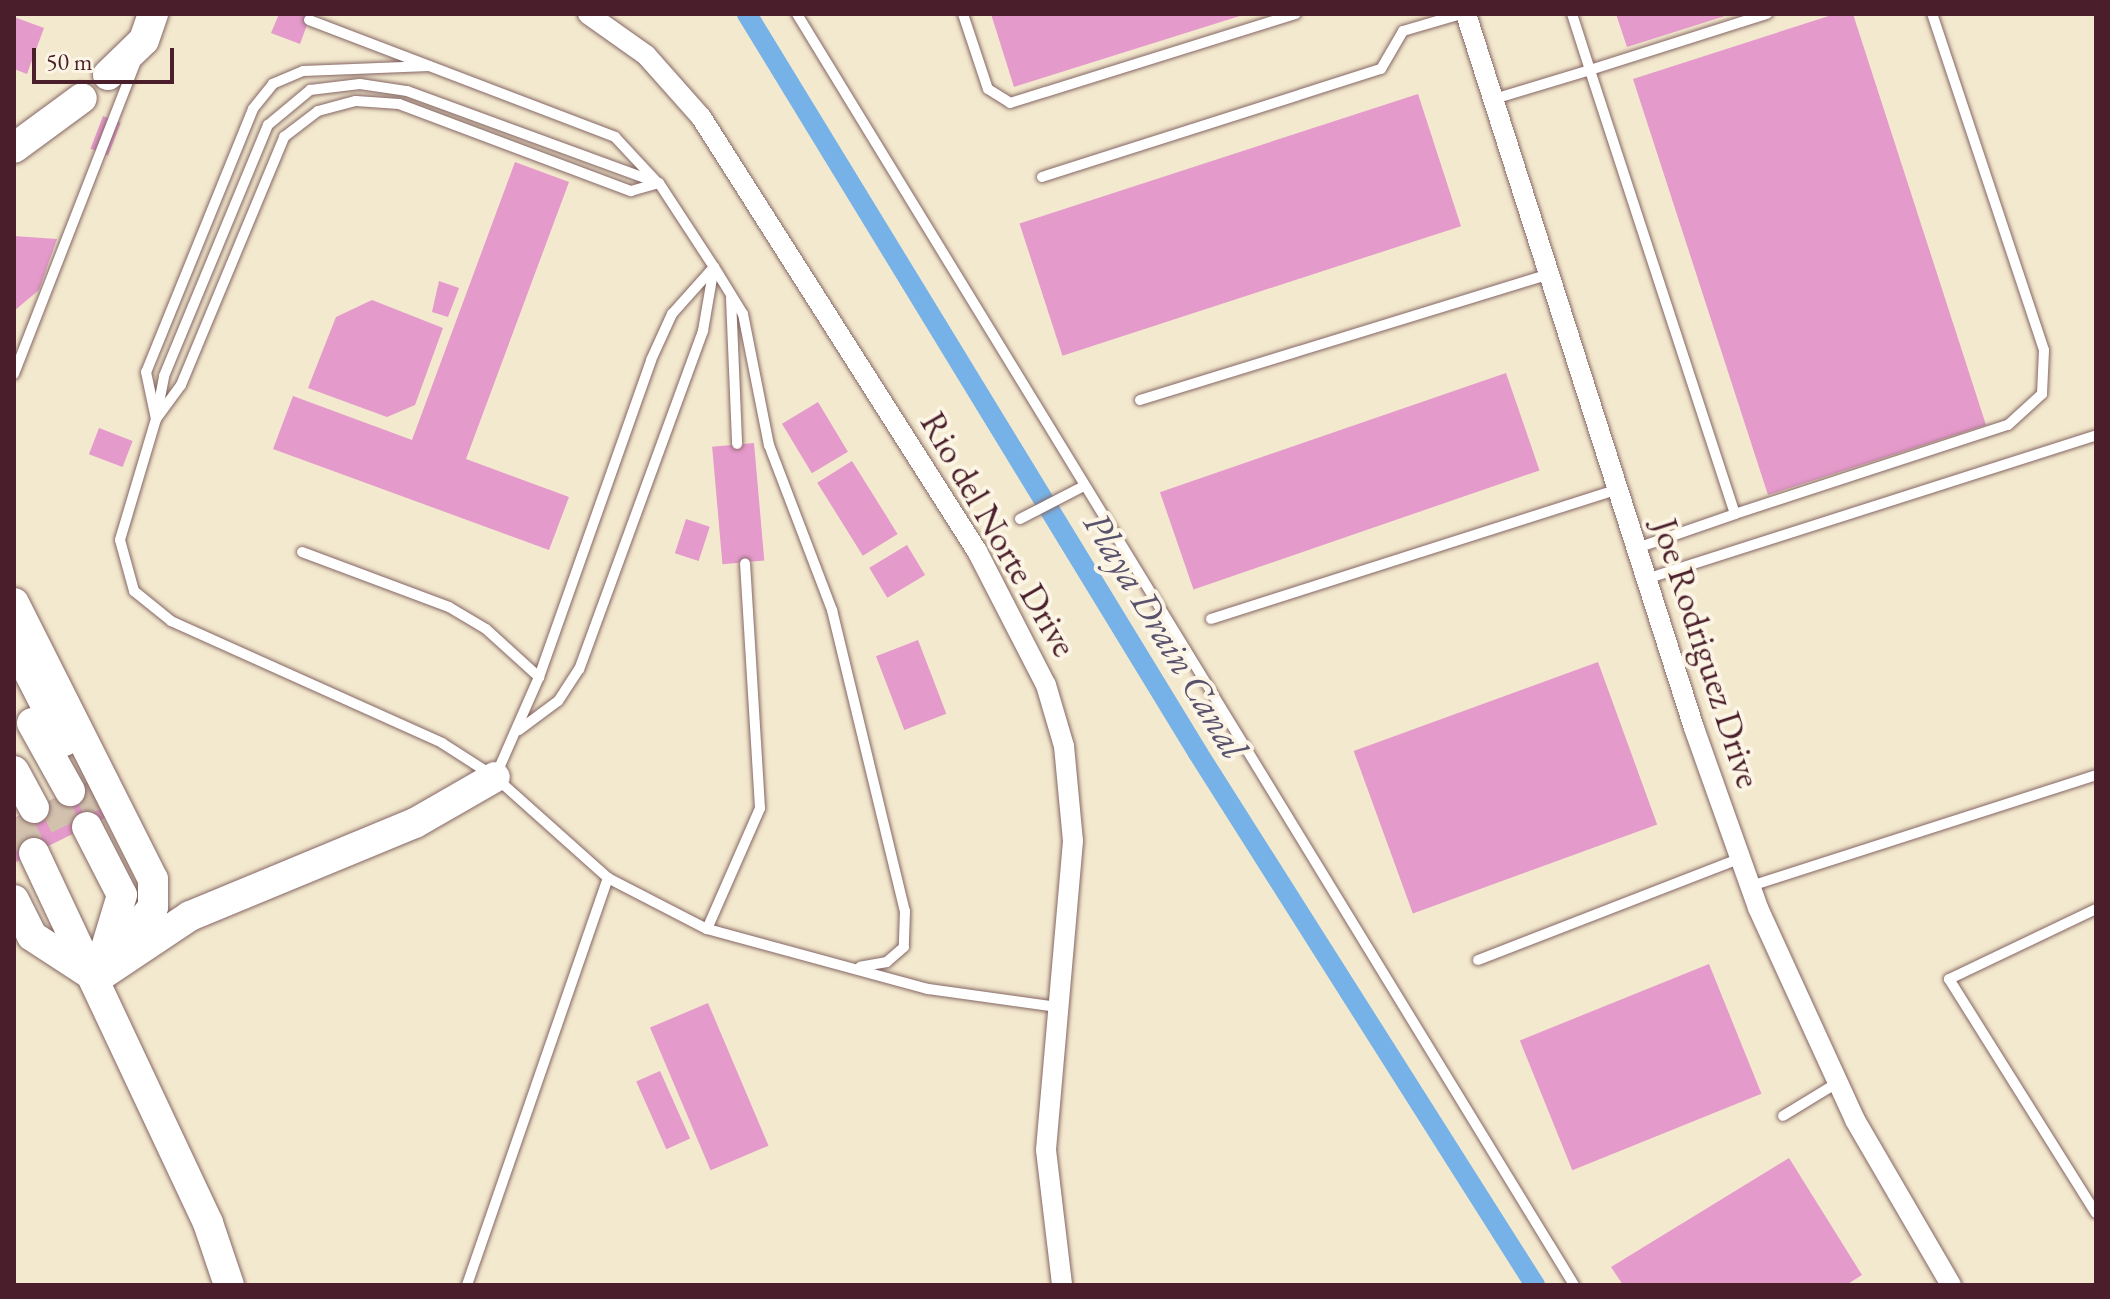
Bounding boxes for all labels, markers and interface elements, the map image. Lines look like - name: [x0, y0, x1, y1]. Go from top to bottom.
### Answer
- scale bar: [36, 32, 178, 82]
- text: 50 m: [46, 46, 93, 77]
- street label: Rio del Norte Drive: [911, 404, 1087, 664]
- water label: Playa Drain Canal: [1074, 503, 1258, 767]
- street label: Joe Rodriguez Drive: [1643, 513, 1771, 793]

